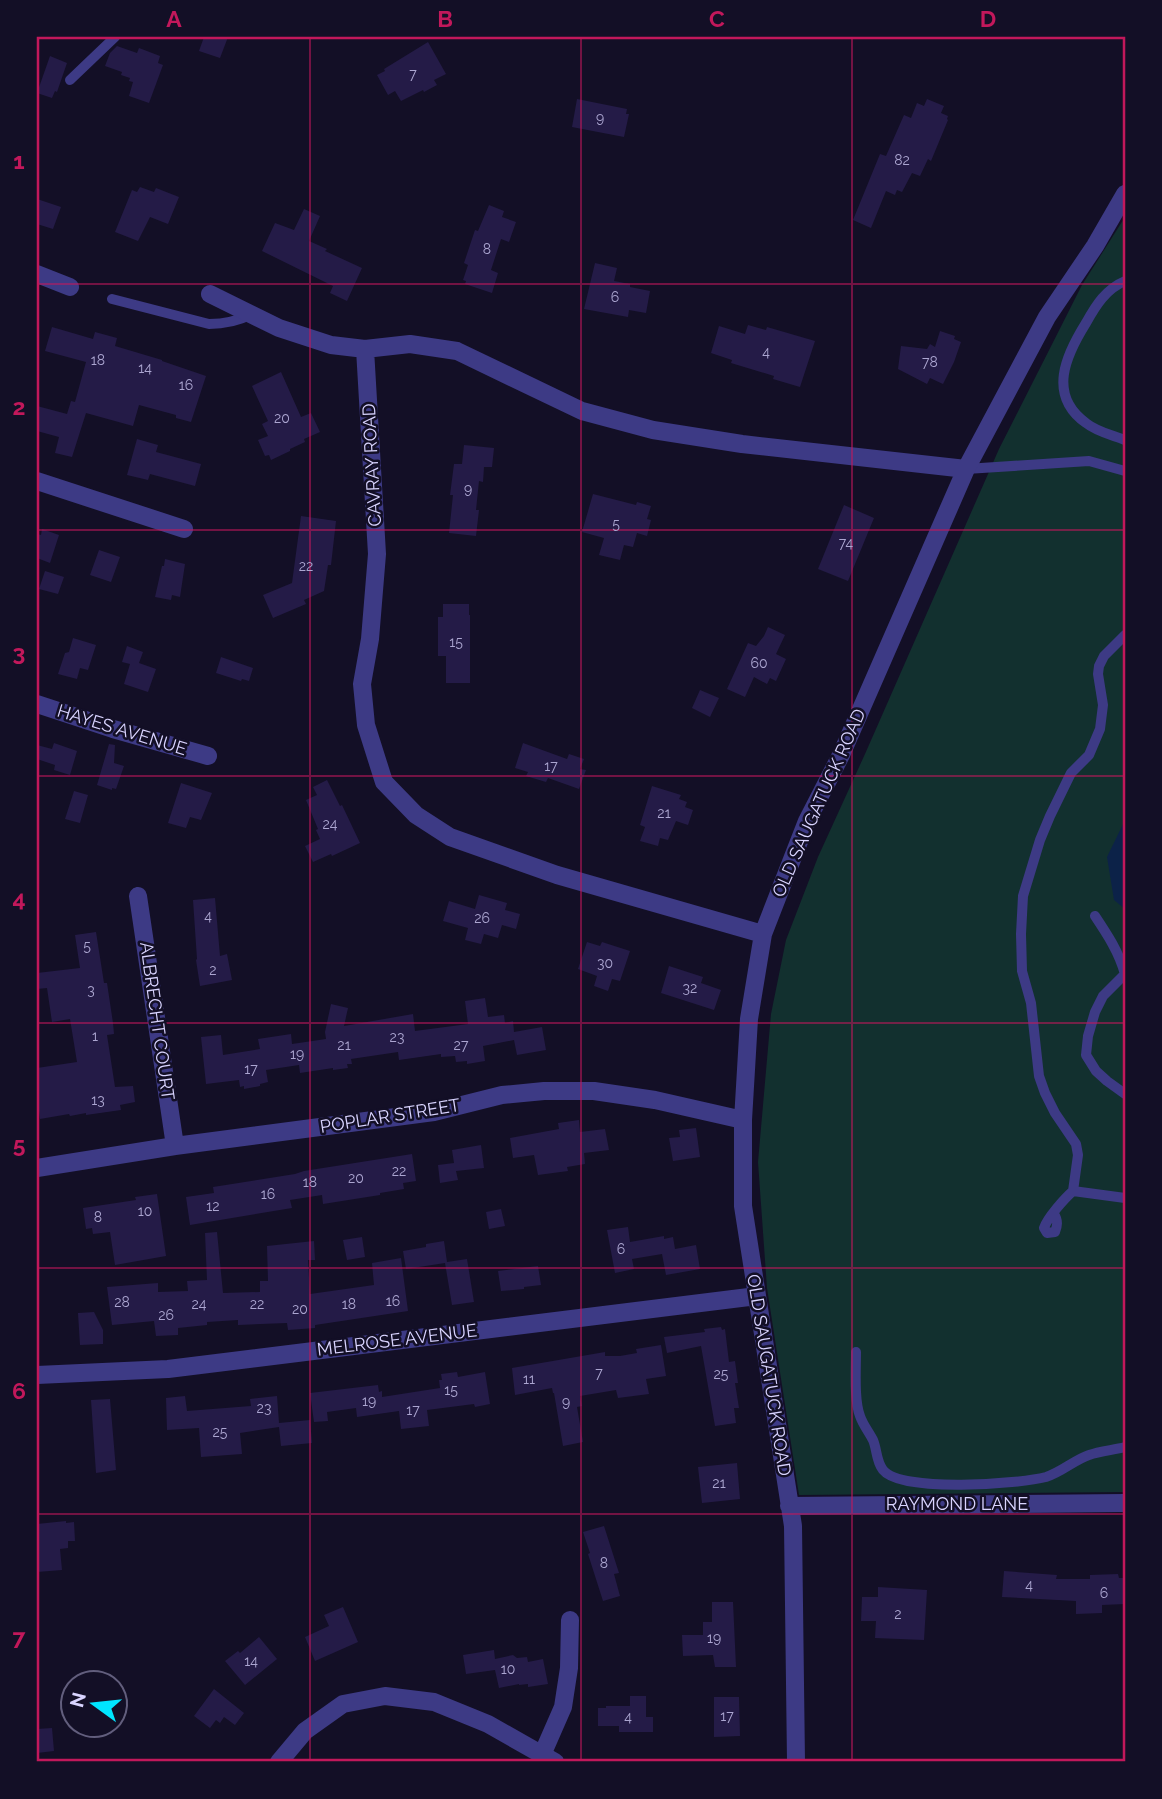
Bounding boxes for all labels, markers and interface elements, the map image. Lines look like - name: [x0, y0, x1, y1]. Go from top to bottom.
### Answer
- text: A: [166, 5, 182, 32]
- text: B: [437, 5, 453, 32]
- text: C: [709, 5, 725, 32]
- text: D: [980, 5, 996, 32]
- house number: 7: [409, 66, 417, 82]
- house number: 9: [596, 110, 604, 126]
- text: 1: [13, 147, 25, 174]
- house number: 82: [894, 152, 910, 168]
- house number: 8: [483, 241, 491, 257]
- house number: 6: [611, 289, 619, 305]
- house number: 4: [762, 344, 770, 360]
- house number: 18: [91, 352, 105, 368]
- house number: 78: [922, 354, 938, 370]
- house number: 14: [138, 360, 152, 376]
- house number: 16: [179, 377, 193, 393]
- text: 2: [13, 393, 25, 420]
- street label: CAVRAY ROAD: [358, 403, 385, 527]
- house number: 20: [274, 410, 290, 426]
- house number: 9: [464, 481, 472, 497]
- house number: 5: [612, 516, 620, 532]
- house number: 74: [839, 535, 854, 551]
- house number: 22: [299, 558, 313, 574]
- house number: 15: [449, 634, 463, 650]
- text: 3: [13, 639, 25, 666]
- house number: 60: [750, 655, 768, 671]
- street label: HAYES AVENUE: [55, 700, 189, 759]
- street label: OLD SAUGATUCK ROAD: [767, 705, 870, 900]
- house number: 17: [544, 758, 558, 774]
- house number: 21: [657, 805, 671, 821]
- house number: 24: [323, 816, 338, 832]
- text: 4: [12, 885, 26, 912]
- house number: 4: [204, 908, 212, 924]
- house number: 26: [474, 910, 490, 926]
- house number: 5: [83, 938, 91, 954]
- street label: ALBRECHT COURT: [136, 940, 179, 1101]
- house number: 30: [597, 955, 613, 971]
- house number: 2: [209, 962, 217, 978]
- house number: 32: [683, 980, 697, 996]
- house number: 3: [87, 982, 95, 998]
- house number: 1: [92, 1028, 98, 1044]
- house number: 23: [390, 1029, 404, 1045]
- house number: 21: [337, 1037, 351, 1053]
- house number: 27: [454, 1037, 469, 1053]
- house number: 19: [290, 1046, 304, 1062]
- house number: 17: [244, 1061, 258, 1077]
- house number: 13: [91, 1092, 105, 1108]
- street label: POPLAR STREET: [318, 1094, 461, 1137]
- text: 5: [13, 1131, 26, 1158]
- house number: 22: [392, 1163, 406, 1179]
- house number: 20: [348, 1170, 364, 1186]
- house number: 18: [303, 1174, 317, 1190]
- house number: 16: [261, 1186, 275, 1202]
- house number: 12: [206, 1198, 220, 1214]
- house number: 10: [138, 1203, 152, 1219]
- house number: 8: [94, 1209, 102, 1225]
- house number: 6: [617, 1241, 625, 1257]
- street label: OLD SAUGATUCK ROAD: [743, 1273, 796, 1477]
- house number: 16: [386, 1293, 400, 1309]
- house number: 28: [114, 1294, 130, 1310]
- house number: 24: [192, 1296, 207, 1312]
- house number: 22: [250, 1296, 264, 1312]
- house number: 18: [342, 1296, 356, 1312]
- house number: 20: [292, 1301, 308, 1317]
- house number: 26: [158, 1307, 174, 1323]
- street label: MELROSE AVENUE: [316, 1319, 478, 1360]
- house number: 7: [595, 1365, 603, 1381]
- house number: 25: [714, 1366, 729, 1382]
- house number: 11: [523, 1371, 535, 1387]
- text: 6: [12, 1377, 26, 1404]
- house number: 15: [444, 1382, 458, 1398]
- house number: 19: [362, 1393, 376, 1409]
- house number: 9: [562, 1394, 570, 1410]
- house number: 23: [257, 1400, 271, 1416]
- house number: 17: [406, 1402, 420, 1418]
- house number: 25: [213, 1424, 228, 1440]
- house number: 21: [712, 1475, 726, 1491]
- street label: RAYMOND LANE: [886, 1493, 1028, 1514]
- house number: 8: [600, 1555, 608, 1571]
- house number: 4: [1025, 1577, 1033, 1593]
- house number: 6: [1100, 1585, 1108, 1601]
- house number: 2: [894, 1606, 902, 1622]
- text: 7: [13, 1623, 26, 1650]
- house number: 19: [707, 1630, 721, 1646]
- house number: 14: [244, 1653, 258, 1669]
- house number: 10: [501, 1661, 515, 1677]
- north arrow: [60, 1670, 130, 1740]
- text: N: [65, 1690, 90, 1709]
- house number: 17: [720, 1708, 734, 1724]
- house number: 4: [624, 1709, 632, 1725]

